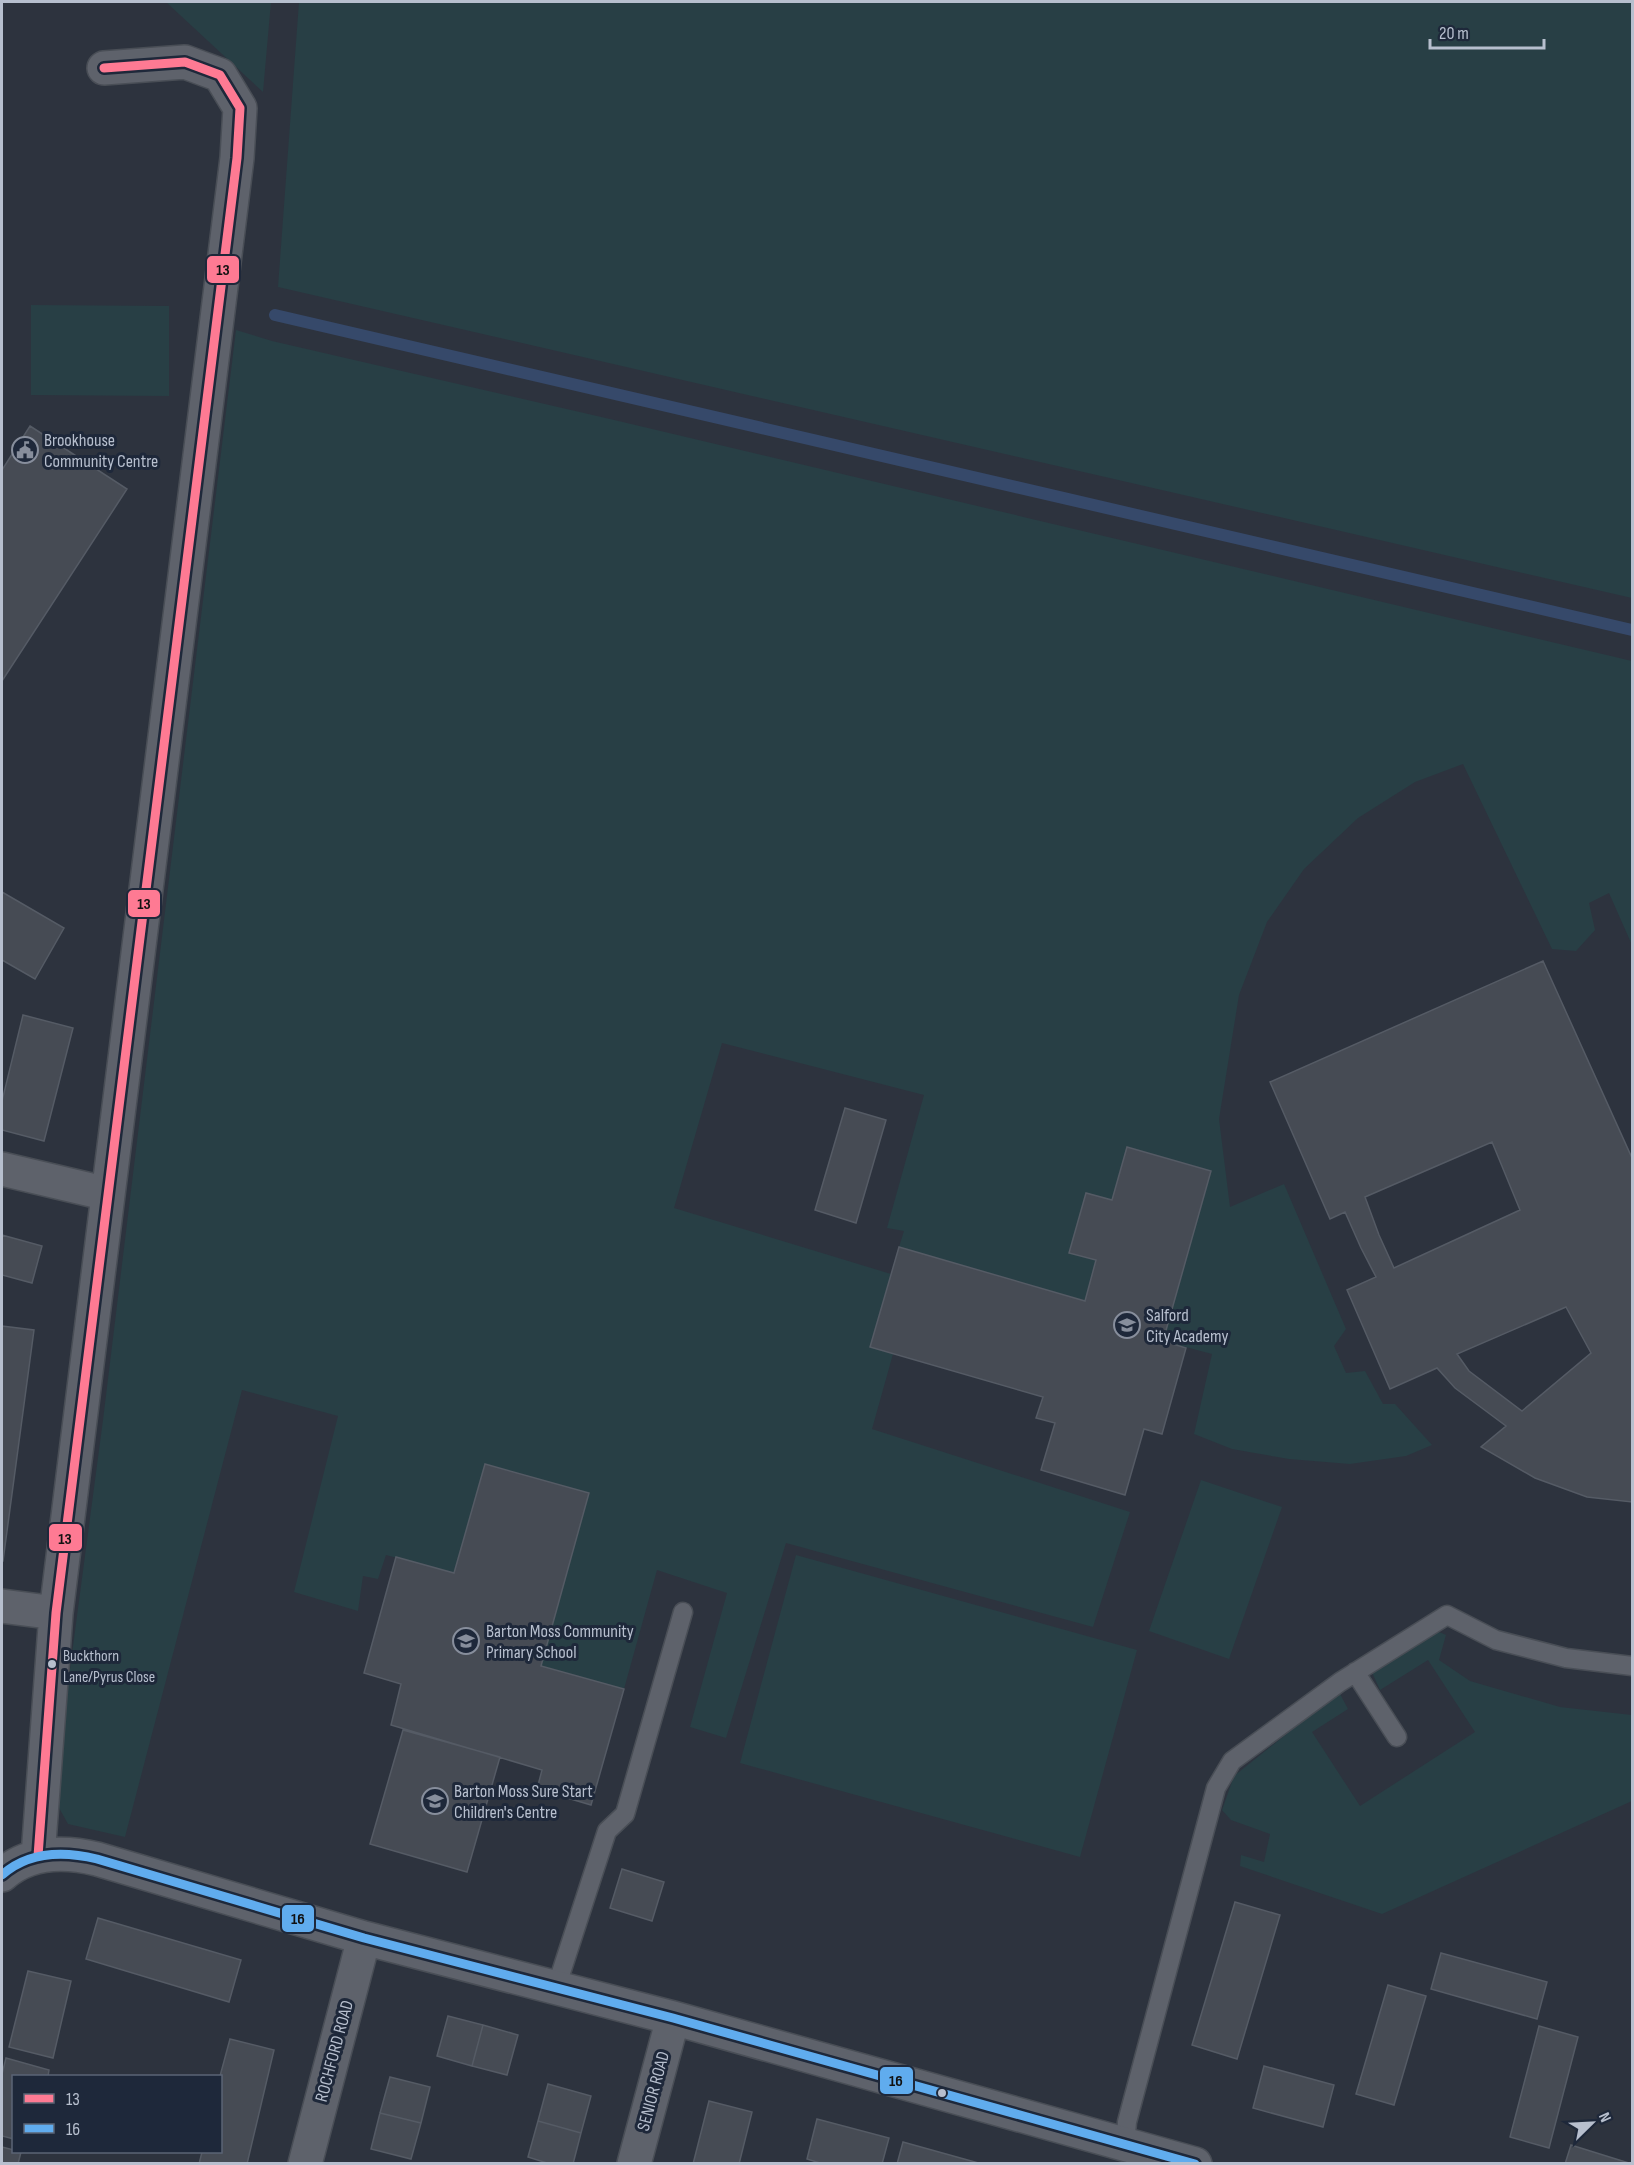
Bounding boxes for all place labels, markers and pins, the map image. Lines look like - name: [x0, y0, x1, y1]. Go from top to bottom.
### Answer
- place label: Brookhouse Community Centre: [44, 430, 158, 472]
- public building icon: Brookhouse Community Centre: [10, 435, 40, 465]
- place label: Salford City Academy: [1146, 1305, 1229, 1347]
- school or university icon: Salford City Academy: [1112, 1310, 1142, 1340]
- place label: Barton Moss Community Primary School: [486, 1621, 634, 1663]
- school or university icon: Barton Moss Community Primary School: [451, 1626, 481, 1656]
- place label: Buckthorn Lane/Pyrus Close: [63, 1647, 155, 1687]
- marker: Buckthorn Lane/Pyrus Close: [46, 1658, 58, 1670]
- place label: Barton Moss Sure Start Children's Centre: [454, 1781, 593, 1823]
- school or university icon: Barton Moss Sure Start Children's Centre: [420, 1786, 450, 1816]
- unlabelled marker: [936, 2087, 948, 2099]

